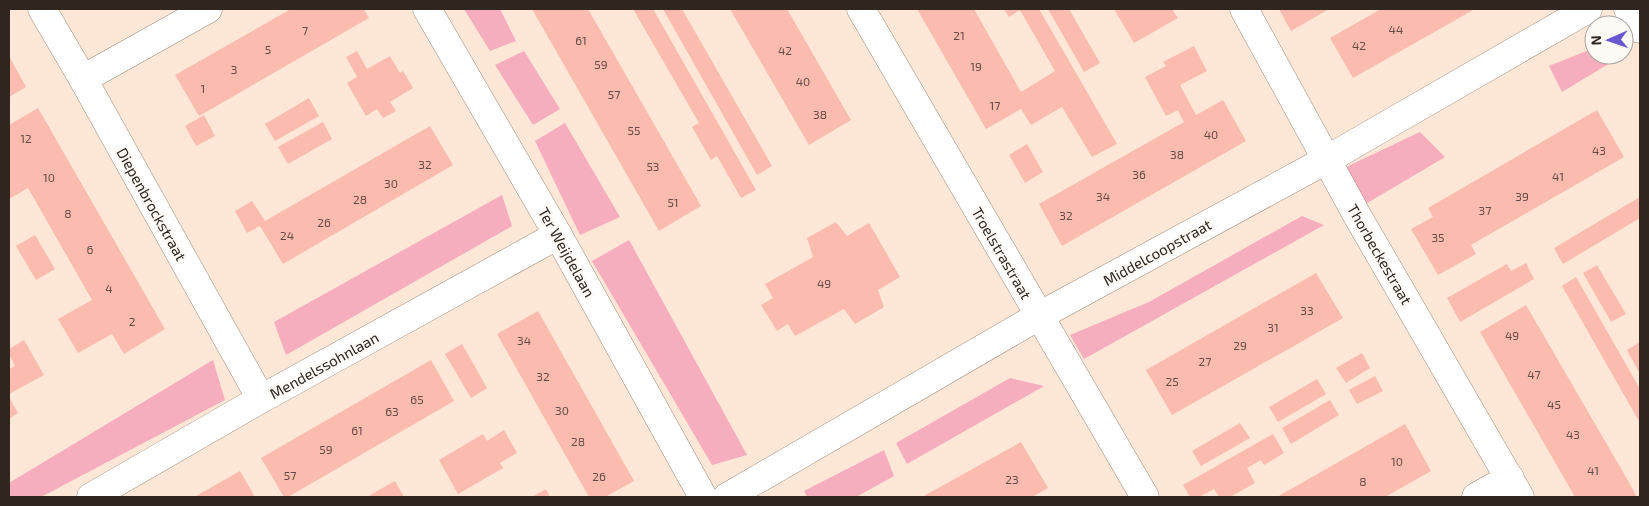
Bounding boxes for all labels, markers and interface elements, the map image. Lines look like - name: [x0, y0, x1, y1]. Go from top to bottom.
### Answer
- north arrow: [1584, 15, 1634, 65]
- house number: 44: [1389, 22, 1403, 36]
- house number: 7: [302, 23, 308, 37]
- house number: 21: [953, 28, 965, 42]
- house number: 61: [575, 33, 587, 47]
- text: N: [1587, 35, 1604, 46]
- house number: 42: [1352, 38, 1366, 52]
- house number: 5: [265, 42, 271, 56]
- house number: 42: [778, 43, 792, 57]
- house number: 59: [594, 57, 608, 71]
- house number: 19: [970, 59, 982, 73]
- house number: 3: [231, 62, 237, 76]
- house number: 40: [796, 74, 810, 88]
- house number: 1: [201, 81, 205, 95]
- house number: 57: [608, 87, 620, 101]
- house number: 17: [990, 98, 1000, 112]
- house number: 38: [813, 107, 827, 121]
- house number: 55: [628, 123, 640, 137]
- house number: 40: [1204, 127, 1218, 141]
- house number: 12: [20, 131, 32, 145]
- house number: 43: [1592, 143, 1606, 157]
- street label: Diepenbrockstraat: [113, 144, 191, 264]
- house number: 38: [1170, 147, 1184, 161]
- house number: 32: [418, 157, 432, 171]
- house number: 53: [646, 159, 660, 173]
- house number: 36: [1132, 167, 1146, 181]
- house number: 41: [1552, 169, 1564, 183]
- house number: 10: [43, 170, 55, 184]
- house number: 30: [384, 176, 398, 190]
- house number: 34: [1096, 189, 1110, 203]
- house number: 39: [1515, 189, 1529, 203]
- house number: 28: [353, 192, 367, 206]
- house number: 51: [667, 195, 679, 209]
- street label: Thorbeckestraat: [1344, 201, 1416, 308]
- house number: 37: [1479, 203, 1491, 217]
- street label: Ter Weijdelaan: [534, 204, 599, 300]
- street label: Troelstrastraat: [968, 204, 1036, 302]
- house number: 8: [64, 206, 72, 220]
- house number: 32: [1059, 208, 1073, 222]
- house number: 26: [317, 215, 331, 229]
- street label: Middelcoopstraat: [1100, 215, 1215, 289]
- house number: 24: [280, 228, 294, 242]
- house number: 35: [1431, 230, 1445, 244]
- house number: 6: [87, 242, 94, 256]
- house number: 49: [817, 276, 831, 290]
- house number: 4: [105, 281, 113, 295]
- house number: 33: [1300, 303, 1314, 317]
- house number: 2: [129, 314, 136, 328]
- house number: 31: [1267, 320, 1279, 334]
- street label: Mendelssohnlaan: [266, 328, 382, 402]
- house number: 49: [1505, 328, 1519, 342]
- house number: 34: [517, 333, 531, 347]
- house number: 29: [1233, 338, 1247, 352]
- house number: 27: [1199, 354, 1211, 368]
- house number: 47: [1527, 367, 1541, 381]
- house number: 32: [536, 369, 550, 383]
- house number: 25: [1165, 374, 1179, 388]
- house number: 65: [410, 392, 424, 406]
- house number: 45: [1547, 397, 1561, 411]
- house number: 30: [555, 403, 569, 417]
- house number: 63: [385, 404, 399, 418]
- house number: 61: [351, 423, 363, 437]
- house number: 43: [1566, 427, 1580, 441]
- house number: 28: [571, 434, 585, 448]
- house number: 59: [319, 442, 333, 456]
- house number: 10: [1391, 454, 1403, 468]
- house number: 41: [1587, 463, 1599, 477]
- house number: 57: [284, 468, 296, 482]
- house number: 26: [592, 469, 606, 483]
- house number: 23: [1005, 472, 1019, 486]
- house number: 8: [1359, 474, 1367, 488]

